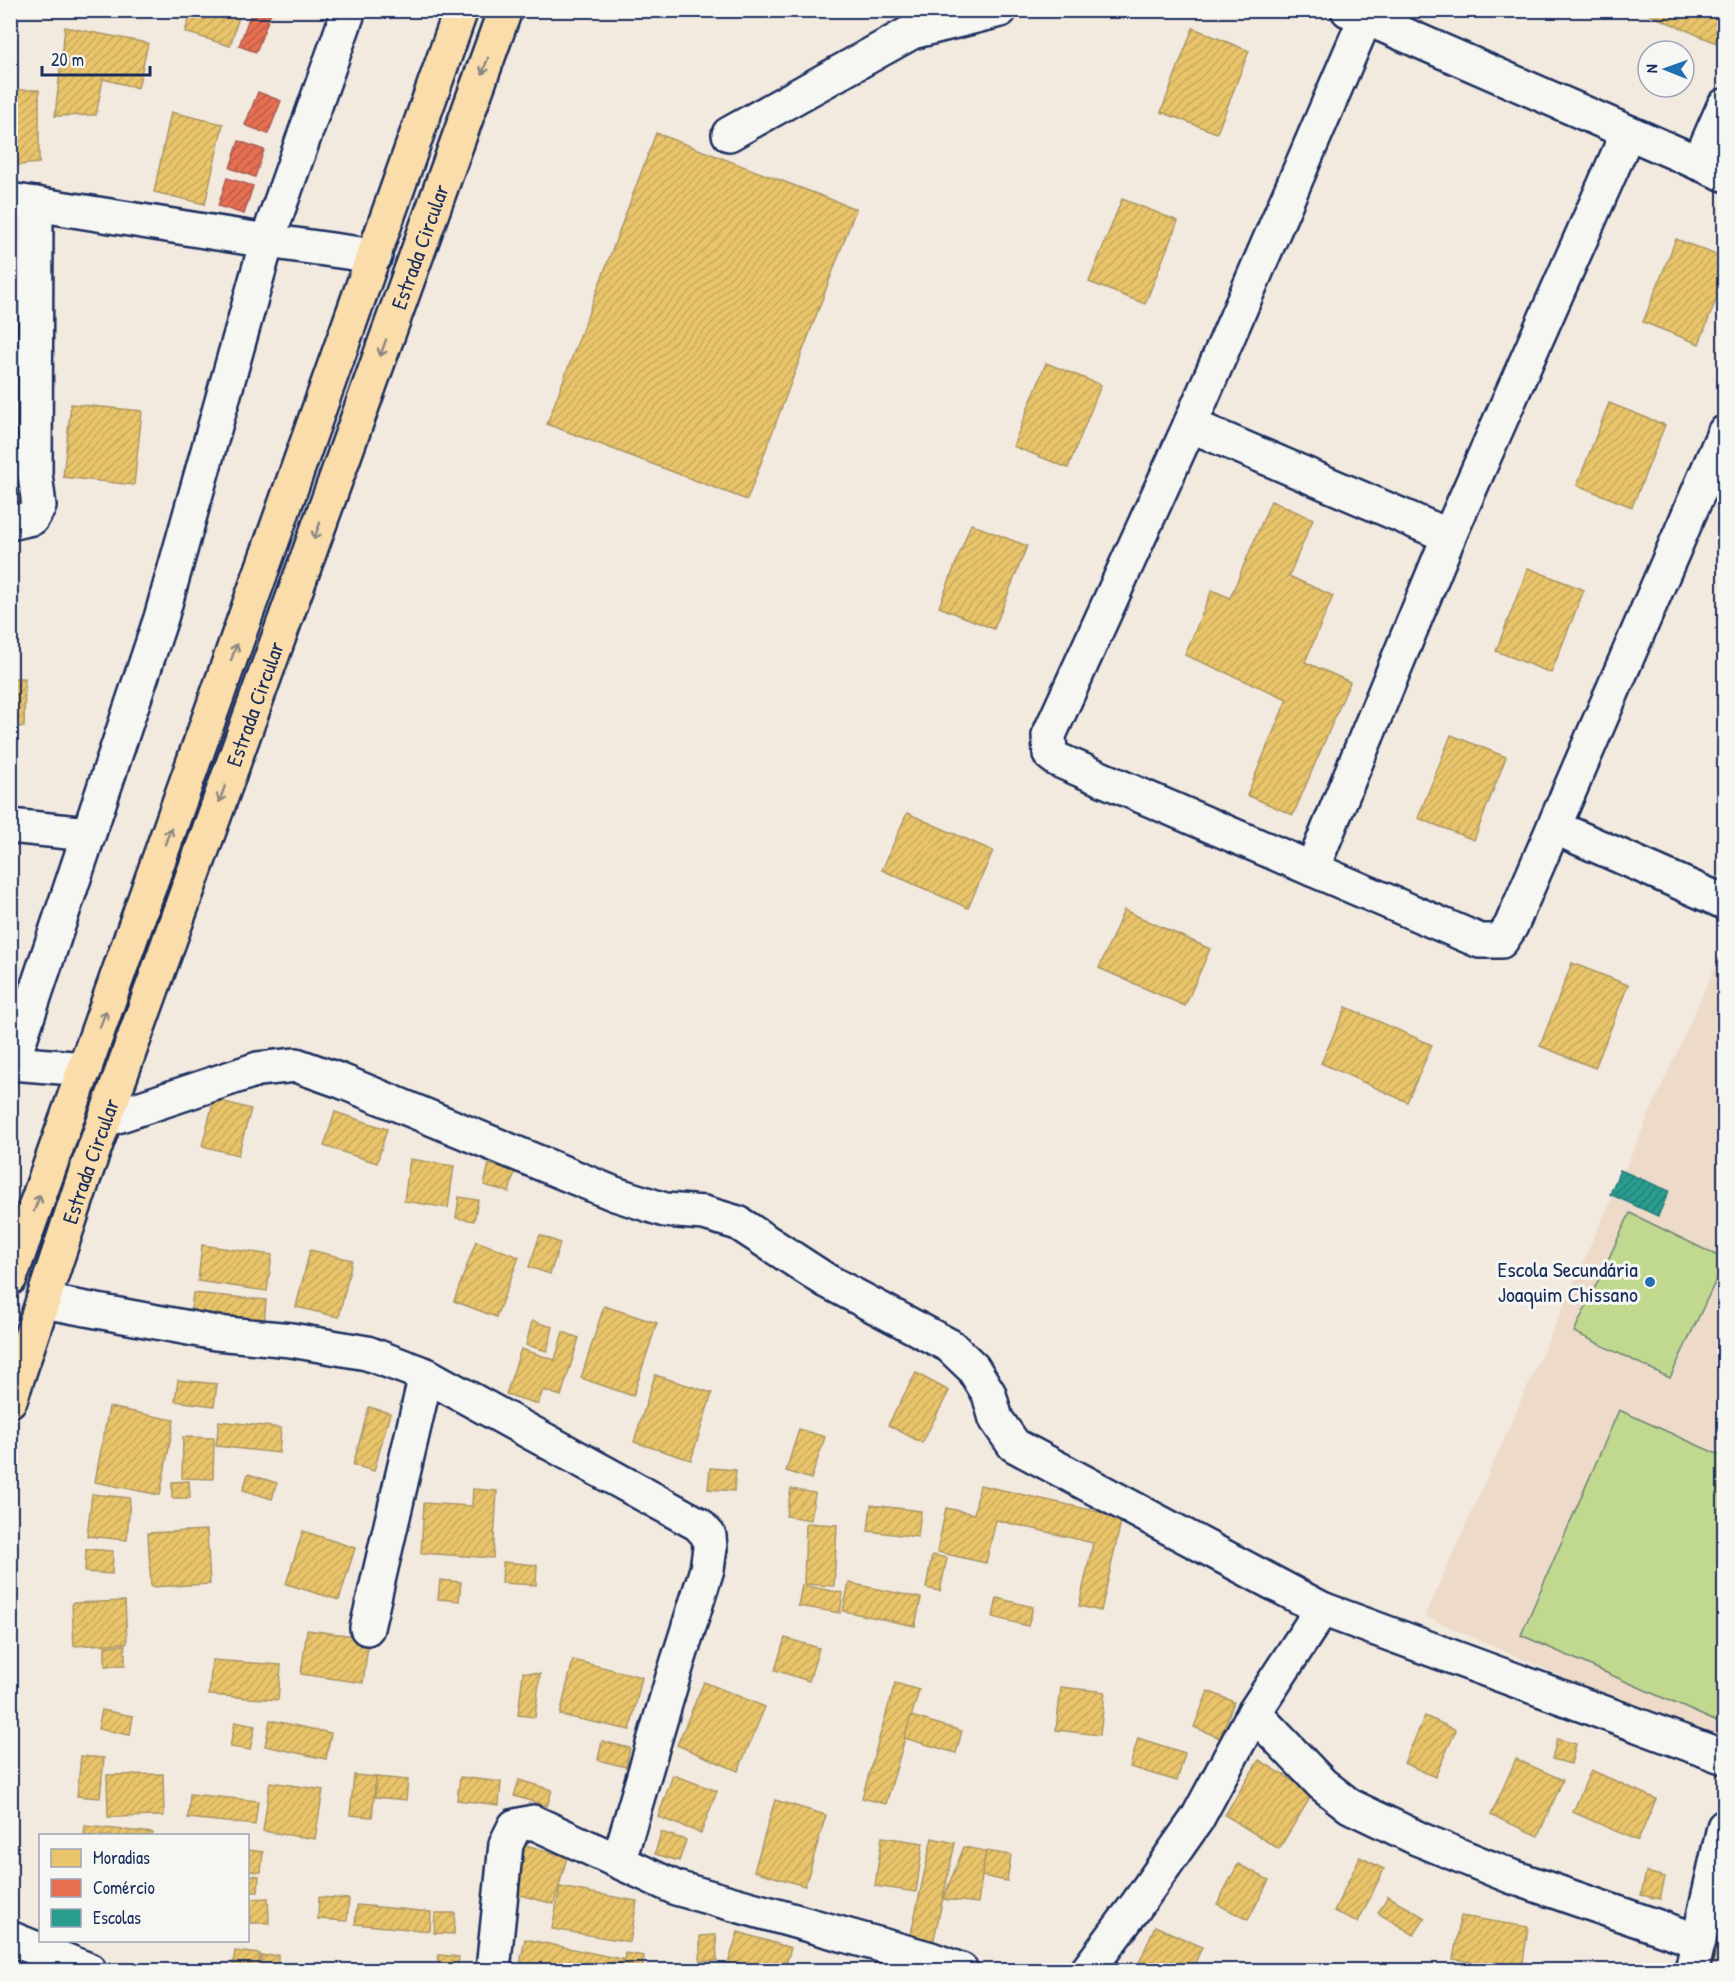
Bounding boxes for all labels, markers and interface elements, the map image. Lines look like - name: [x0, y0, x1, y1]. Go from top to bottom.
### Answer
- scale bar: [42, 39, 150, 77]
- north arrow: [1636, 39, 1696, 99]
- text: 20 m: [51, 47, 84, 72]
- one-way arrow: [478, 56, 489, 74]
- text: N: [1640, 64, 1662, 73]
- street label: Estrada Circular: [383, 179, 456, 313]
- one-way arrow: [377, 338, 388, 357]
- one-way arrow: [311, 521, 322, 540]
- street label: Estrada Circular: [218, 637, 291, 771]
- one-way arrow: [229, 643, 240, 662]
- one-way arrow: [216, 784, 227, 803]
- one-way arrow: [164, 827, 175, 846]
- one-way arrow: [98, 1010, 109, 1029]
- street label: Estrada Circular: [54, 1094, 126, 1228]
- one-way arrow: [33, 1194, 44, 1213]
- place label: Escola Secundária Joaquim Chissano: [1498, 1254, 1638, 1309]
- marker: Escola Secundária Joaquim Chissano: [1643, 1275, 1657, 1289]
- legend: [39, 1834, 249, 1942]
- text: Moradias: [93, 1845, 150, 1870]
- text: Comércio: [93, 1875, 155, 1900]
- text: Escolas: [93, 1905, 141, 1930]

